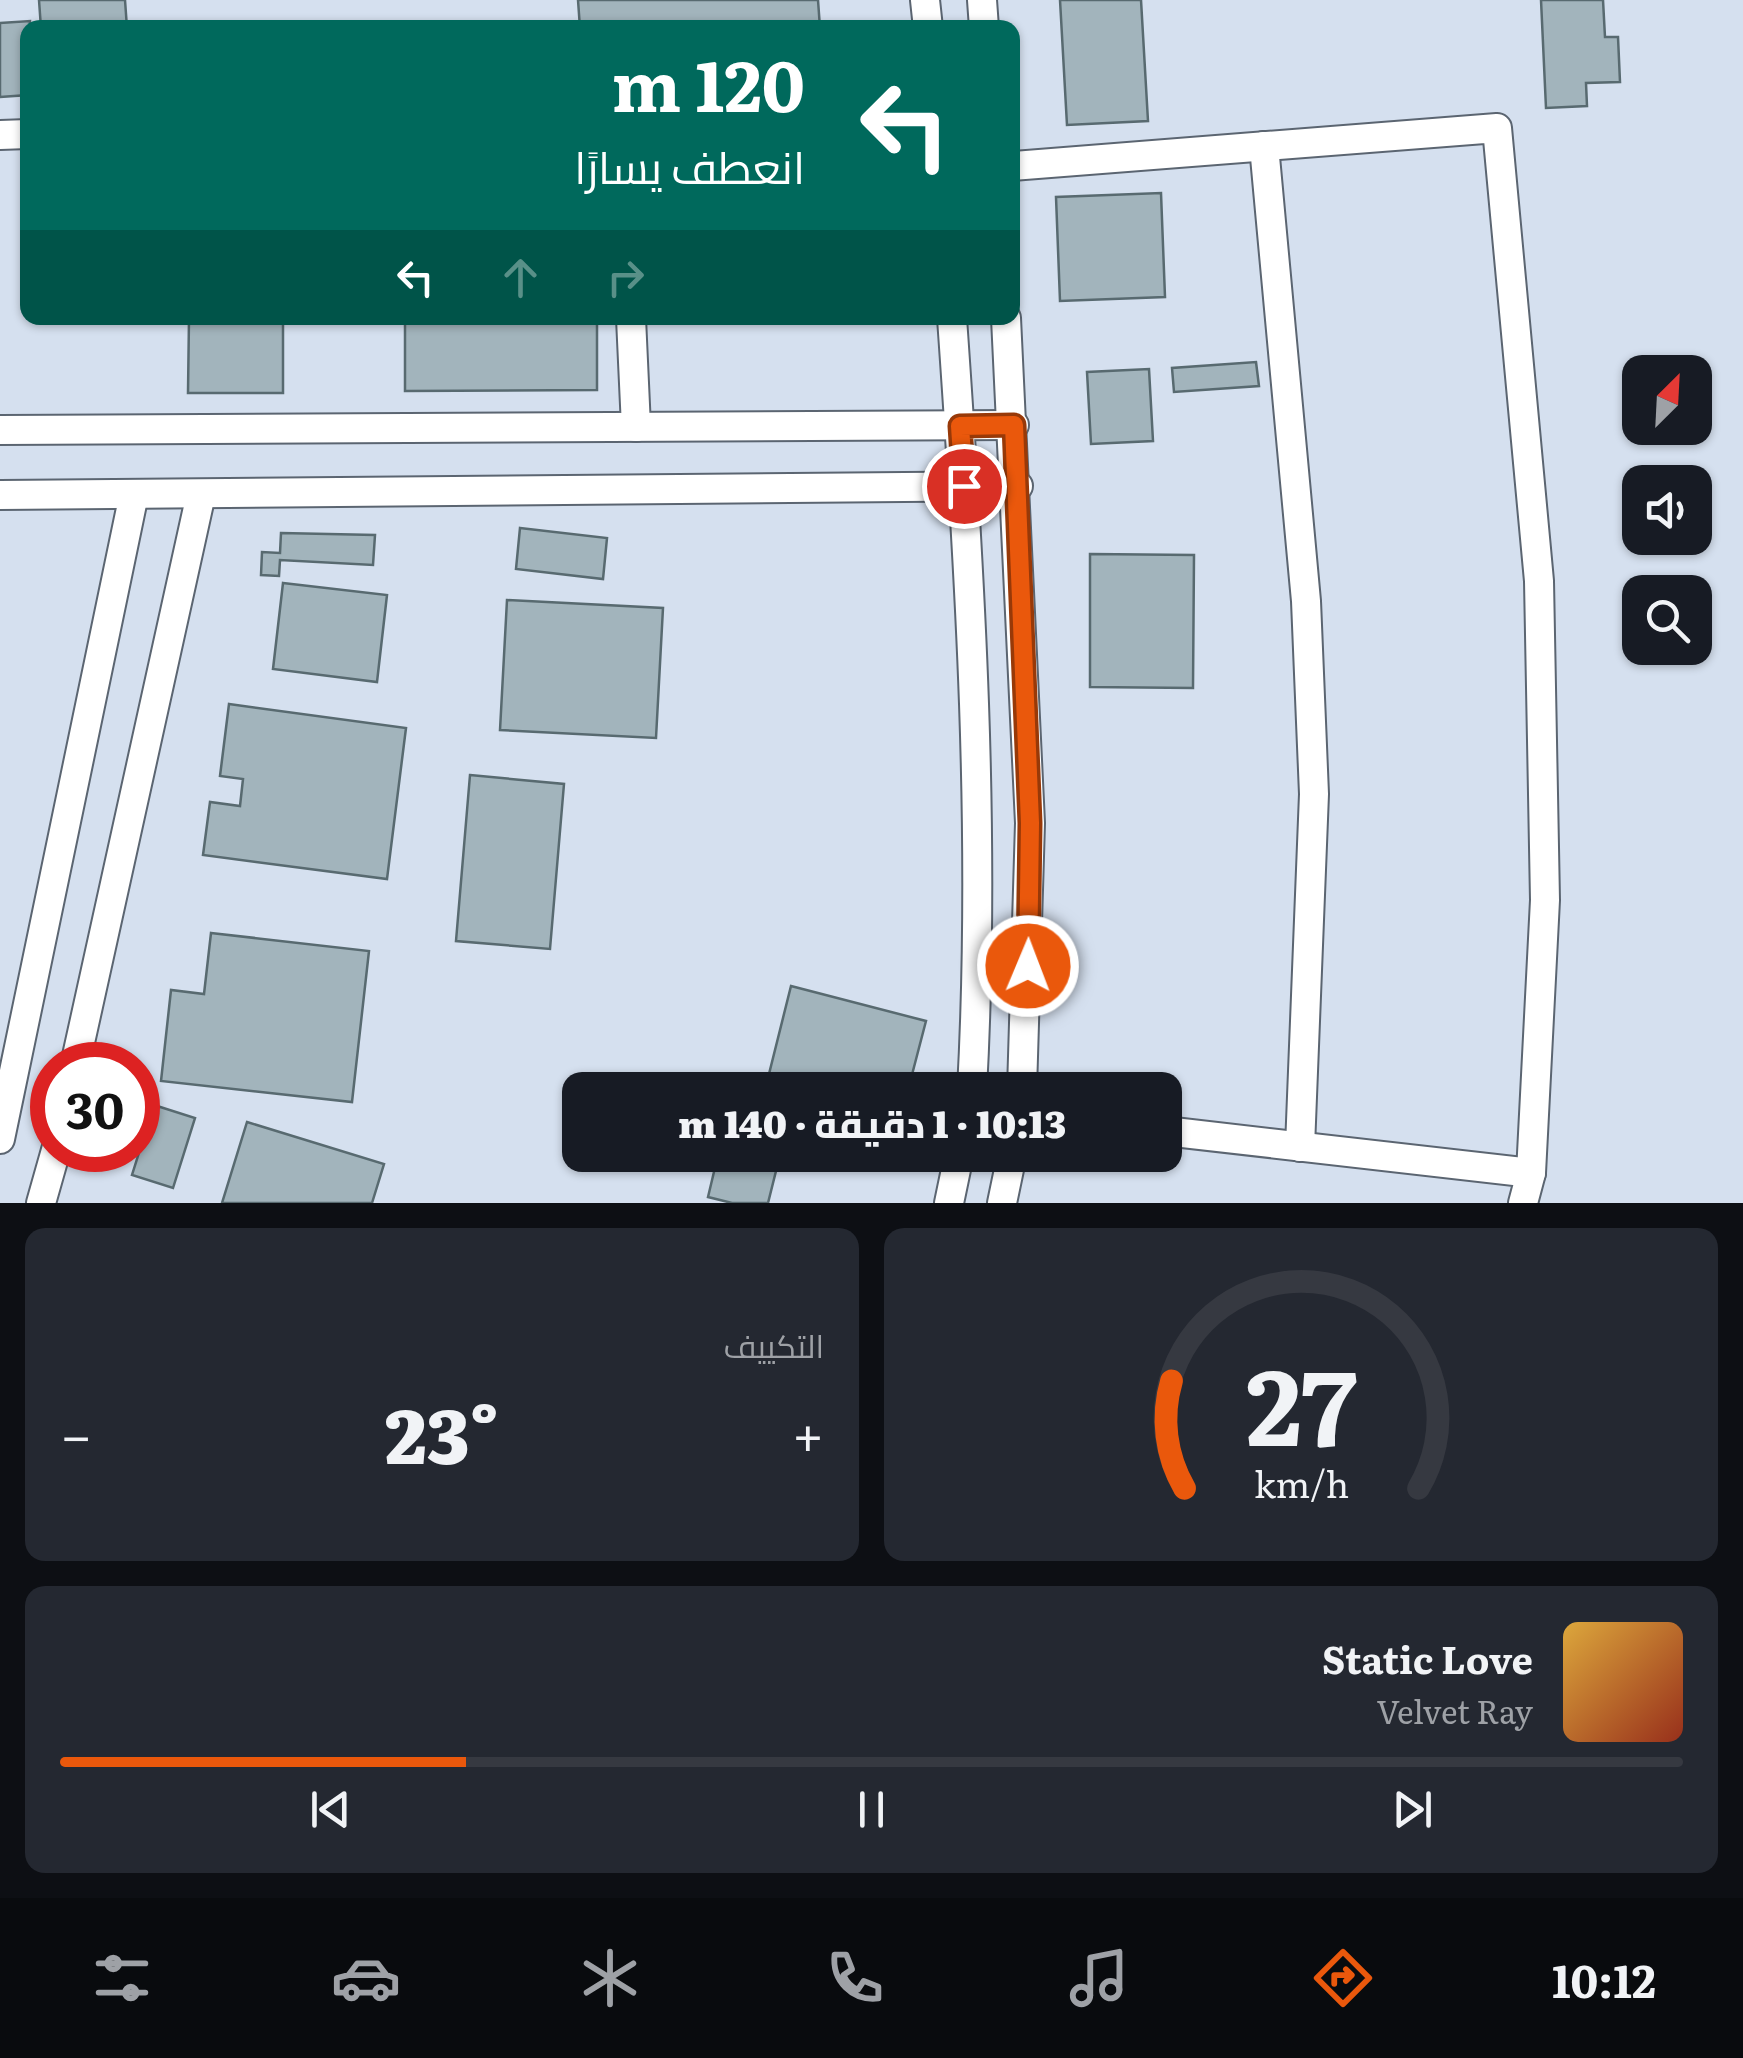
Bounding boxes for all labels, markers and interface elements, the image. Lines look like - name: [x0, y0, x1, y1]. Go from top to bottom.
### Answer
- text: 120 m: [612, 30, 805, 134]
- icon: left: [840, 60, 970, 190]
- text: انعطف يسارًا: [574, 131, 805, 198]
- icon: left: [388, 250, 443, 305]
- icon: ahead: [493, 250, 548, 305]
- icon: right: [598, 250, 653, 305]
- north arrow: [1622, 355, 1712, 445]
- map controls: [1622, 355, 1712, 665]
- pin: [922, 444, 1007, 529]
- icon: arrive: [937, 459, 992, 514]
- button: sound: [1622, 465, 1712, 555]
- button: search: [1622, 575, 1712, 665]
- position arrow: [976, 914, 1080, 1018]
- speed limit sign: 30: [30, 1042, 160, 1172]
- text: 10:13 · 1 دقيقة · 140 m: [678, 1093, 1066, 1150]
- text: التكييف: [724, 1320, 824, 1368]
- text: 27: [1245, 1324, 1357, 1478]
- text: 23°: [385, 1376, 499, 1487]
- text: −: [60, 1391, 92, 1473]
- text: +: [792, 1391, 824, 1473]
- text: km/h: [1253, 1456, 1349, 1509]
- text: Static Love: [1322, 1629, 1533, 1686]
- text: Velvet Ray: [1377, 1686, 1533, 1734]
- icon: previous: [303, 1782, 358, 1837]
- icon: pause: [844, 1782, 899, 1837]
- icon: next: [1385, 1782, 1440, 1837]
- icon: filters: [87, 1943, 157, 2013]
- icon: car: [331, 1943, 401, 2013]
- icon: climate: [575, 1943, 645, 2013]
- icon: phone: [820, 1943, 890, 2013]
- icon: music: [1064, 1943, 1134, 2013]
- icon: directions: [1308, 1943, 1378, 2013]
- text: 10:12: [1552, 1945, 1656, 2012]

